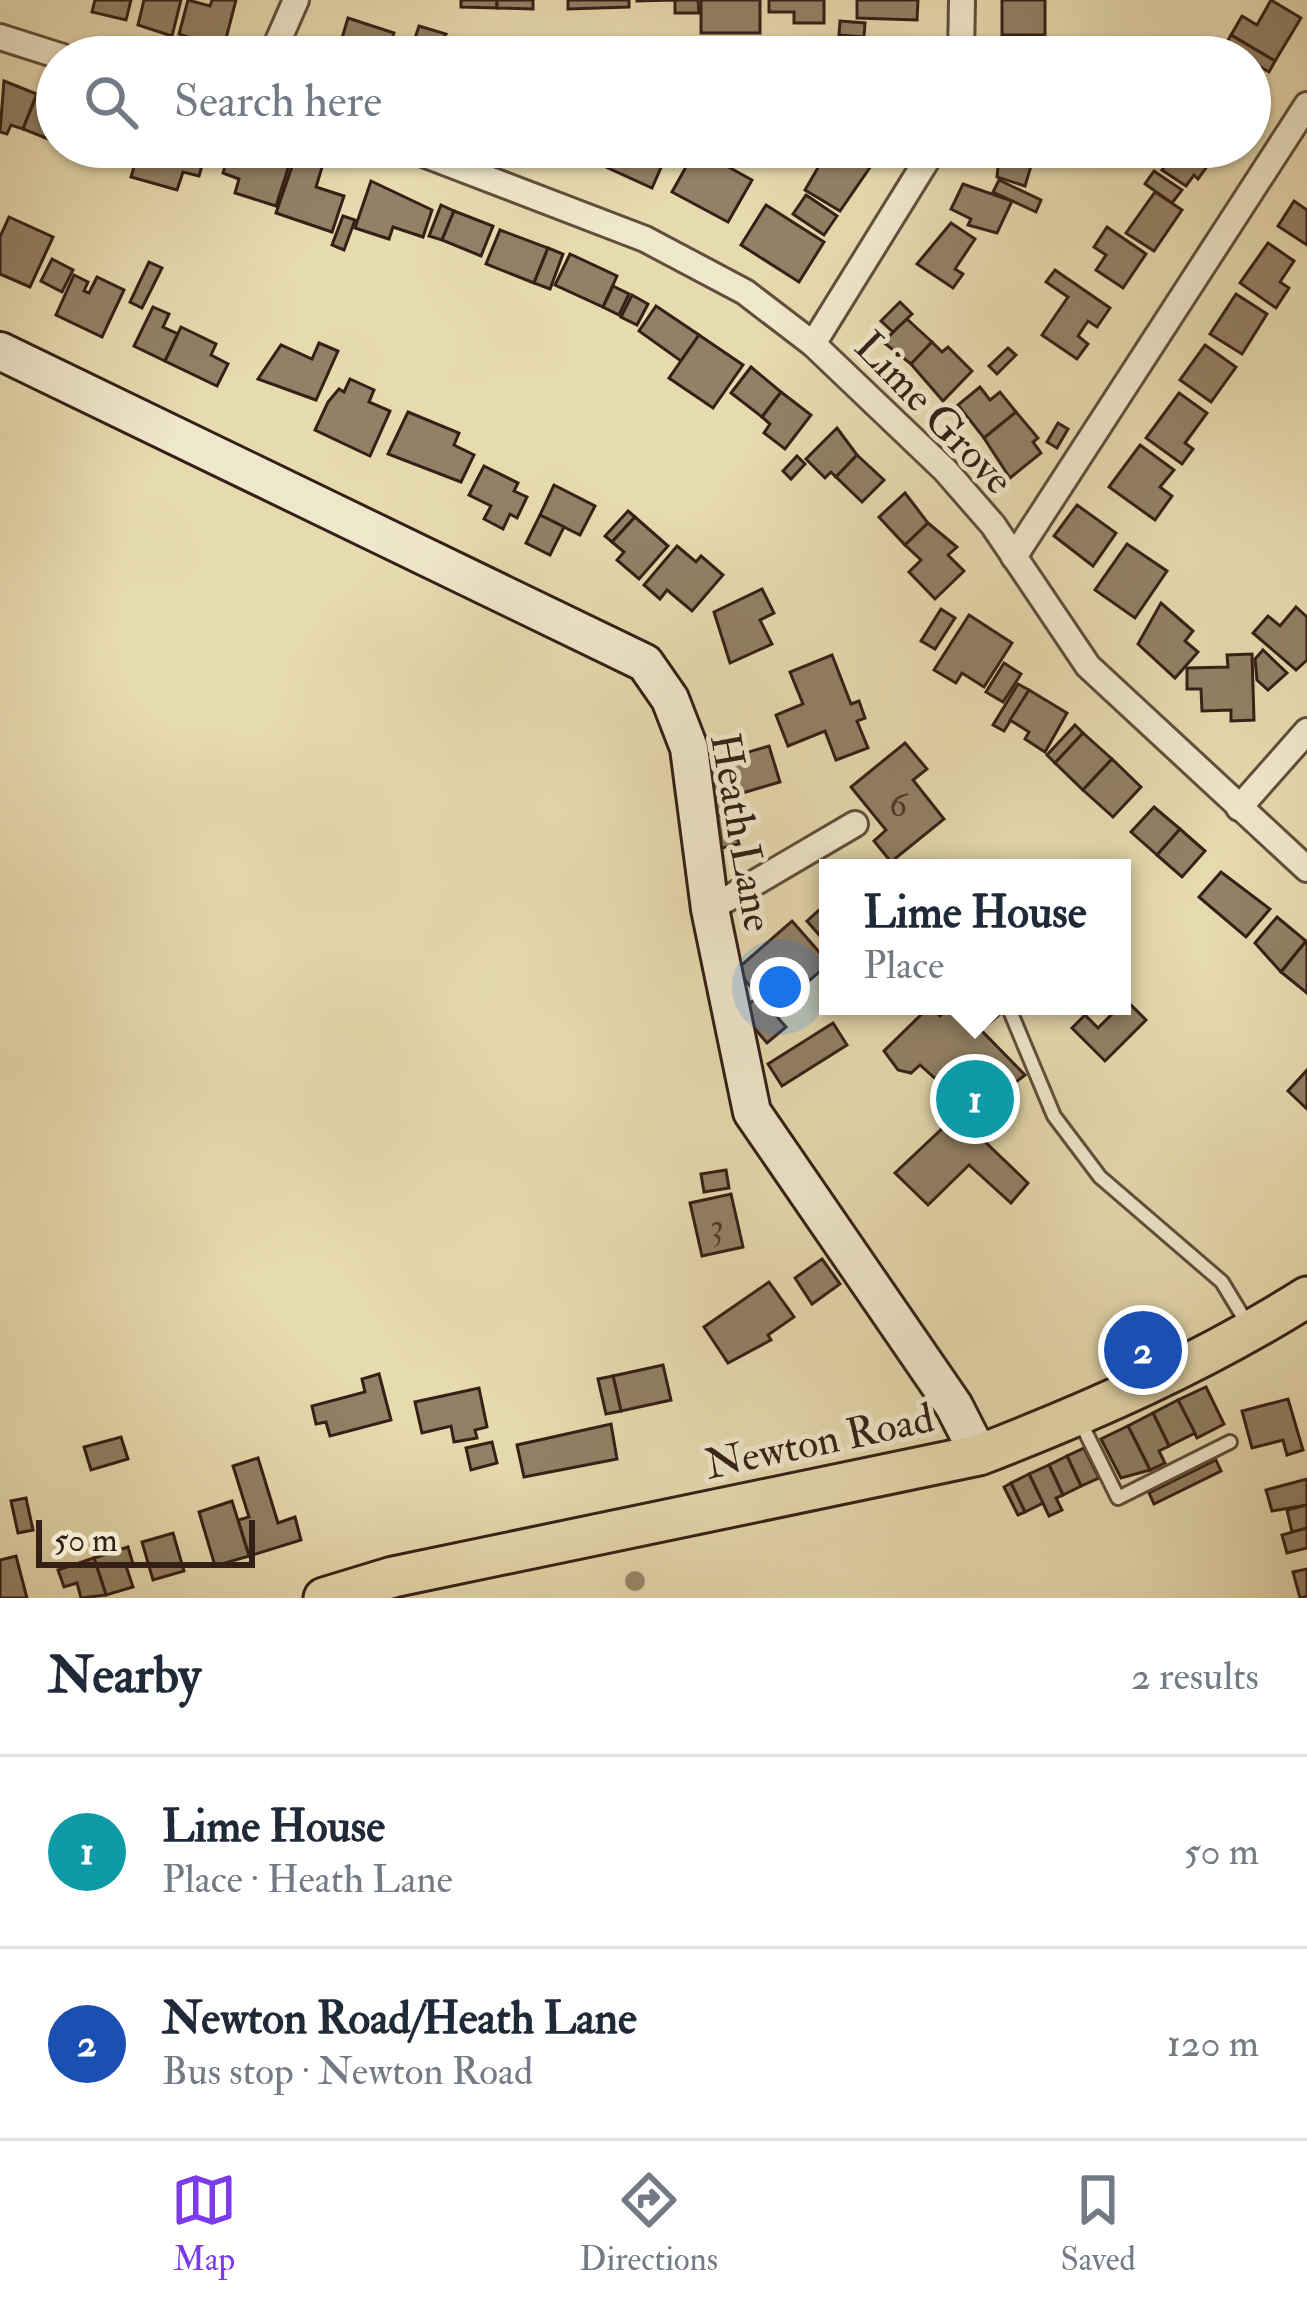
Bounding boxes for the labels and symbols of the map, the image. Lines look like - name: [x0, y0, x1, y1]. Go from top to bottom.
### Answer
- street label: Lime Grove: [843, 321, 1024, 506]
- street label: Heath Lane: [698, 729, 784, 935]
- house number: 6: [889, 782, 909, 827]
- your location: [750, 957, 810, 1017]
- pin: 1: [936, 1054, 1014, 1144]
- house number: 3: [710, 1204, 724, 1249]
- pin: 2: [1104, 1305, 1182, 1395]
- street label: Newton Road: [700, 1392, 939, 1492]
- scale bar: [36, 1514, 255, 1567]

